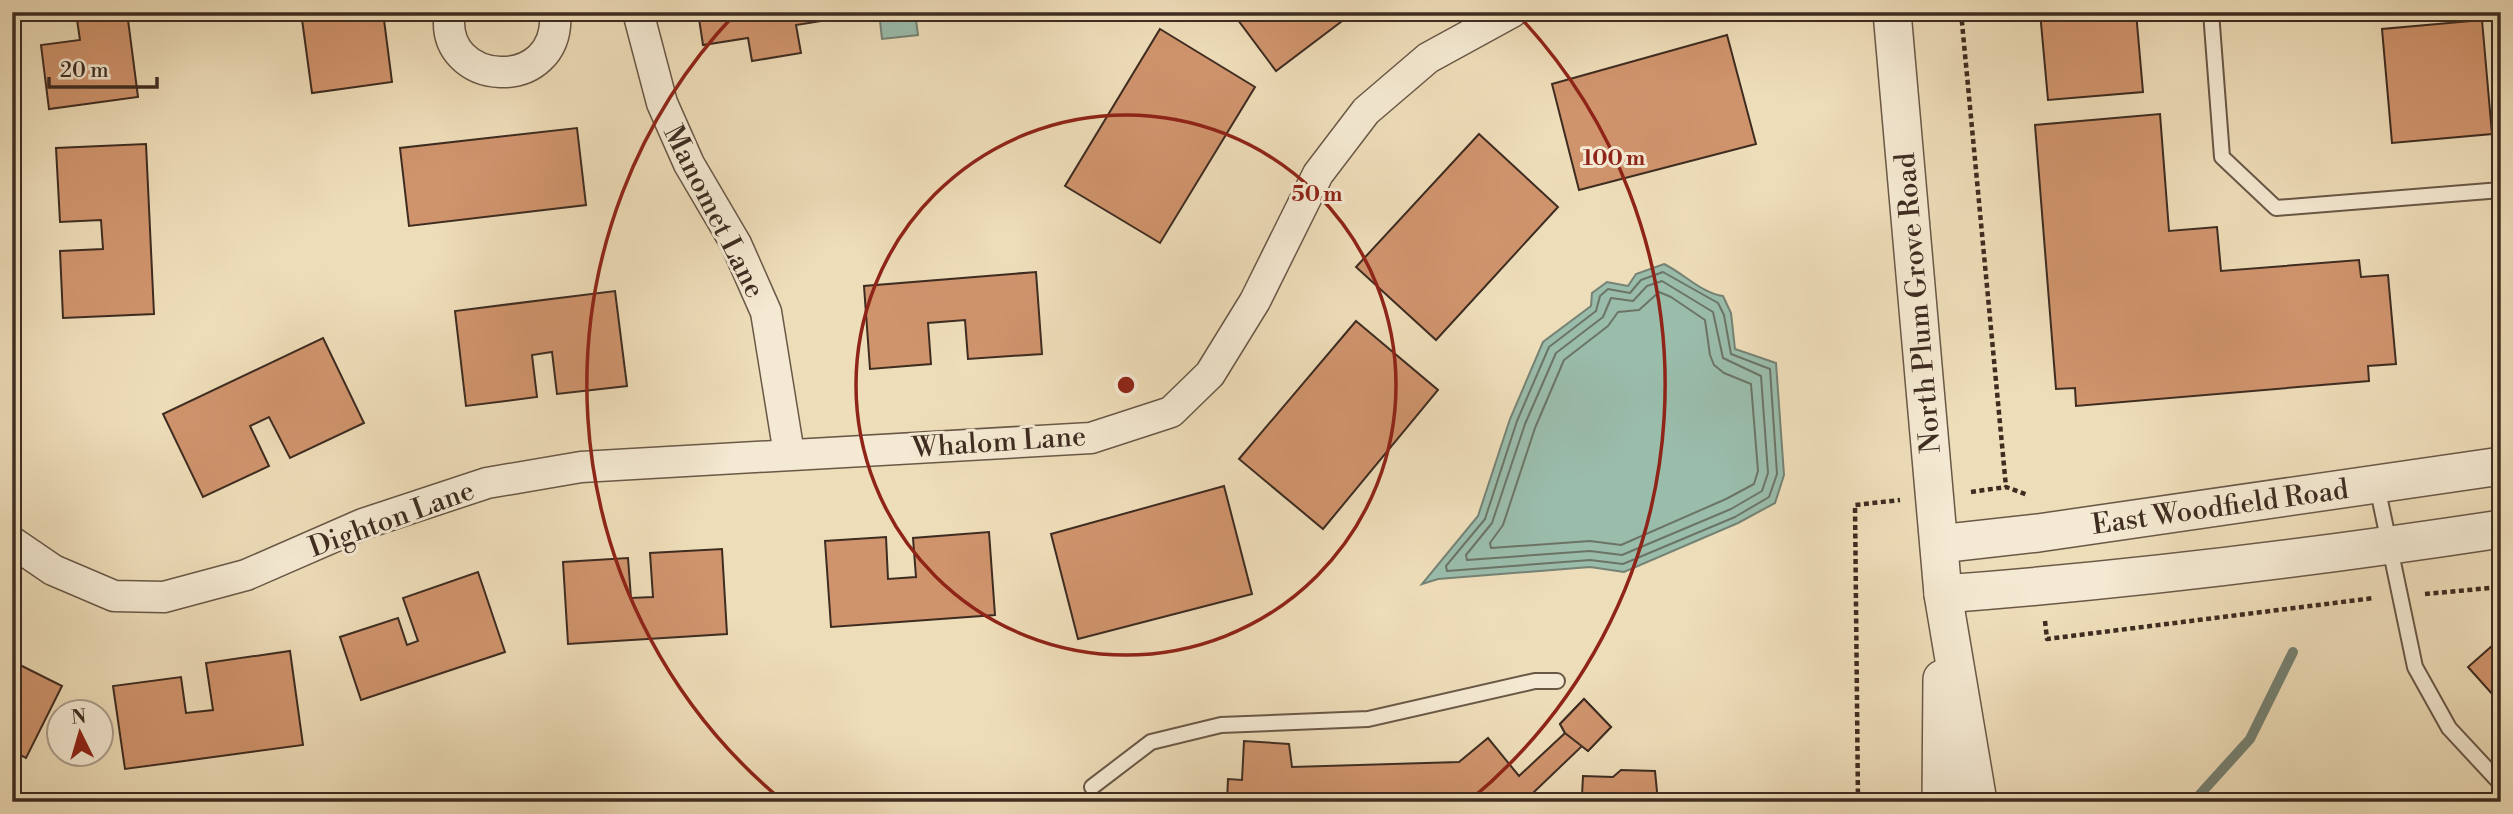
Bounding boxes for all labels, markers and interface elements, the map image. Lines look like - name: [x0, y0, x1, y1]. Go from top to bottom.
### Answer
- scale bar: [49, 46, 158, 90]
- text: 20 m: [60, 58, 109, 84]
- street label: Manomet Lane: [655, 119, 772, 304]
- text: 100 m: [1583, 146, 1645, 172]
- street label: North Plum Grove Road: [1888, 151, 1949, 455]
- text: 50 m: [1292, 182, 1342, 208]
- centre of rings: [1114, 373, 1138, 397]
- street label: Whalom Lane: [910, 419, 1087, 466]
- street label: East Woodfield Road: [2090, 472, 2351, 543]
- street label: Dighton Lane: [304, 473, 479, 566]
- north arrow: [46, 698, 116, 768]
- text: N: [70, 704, 87, 730]

